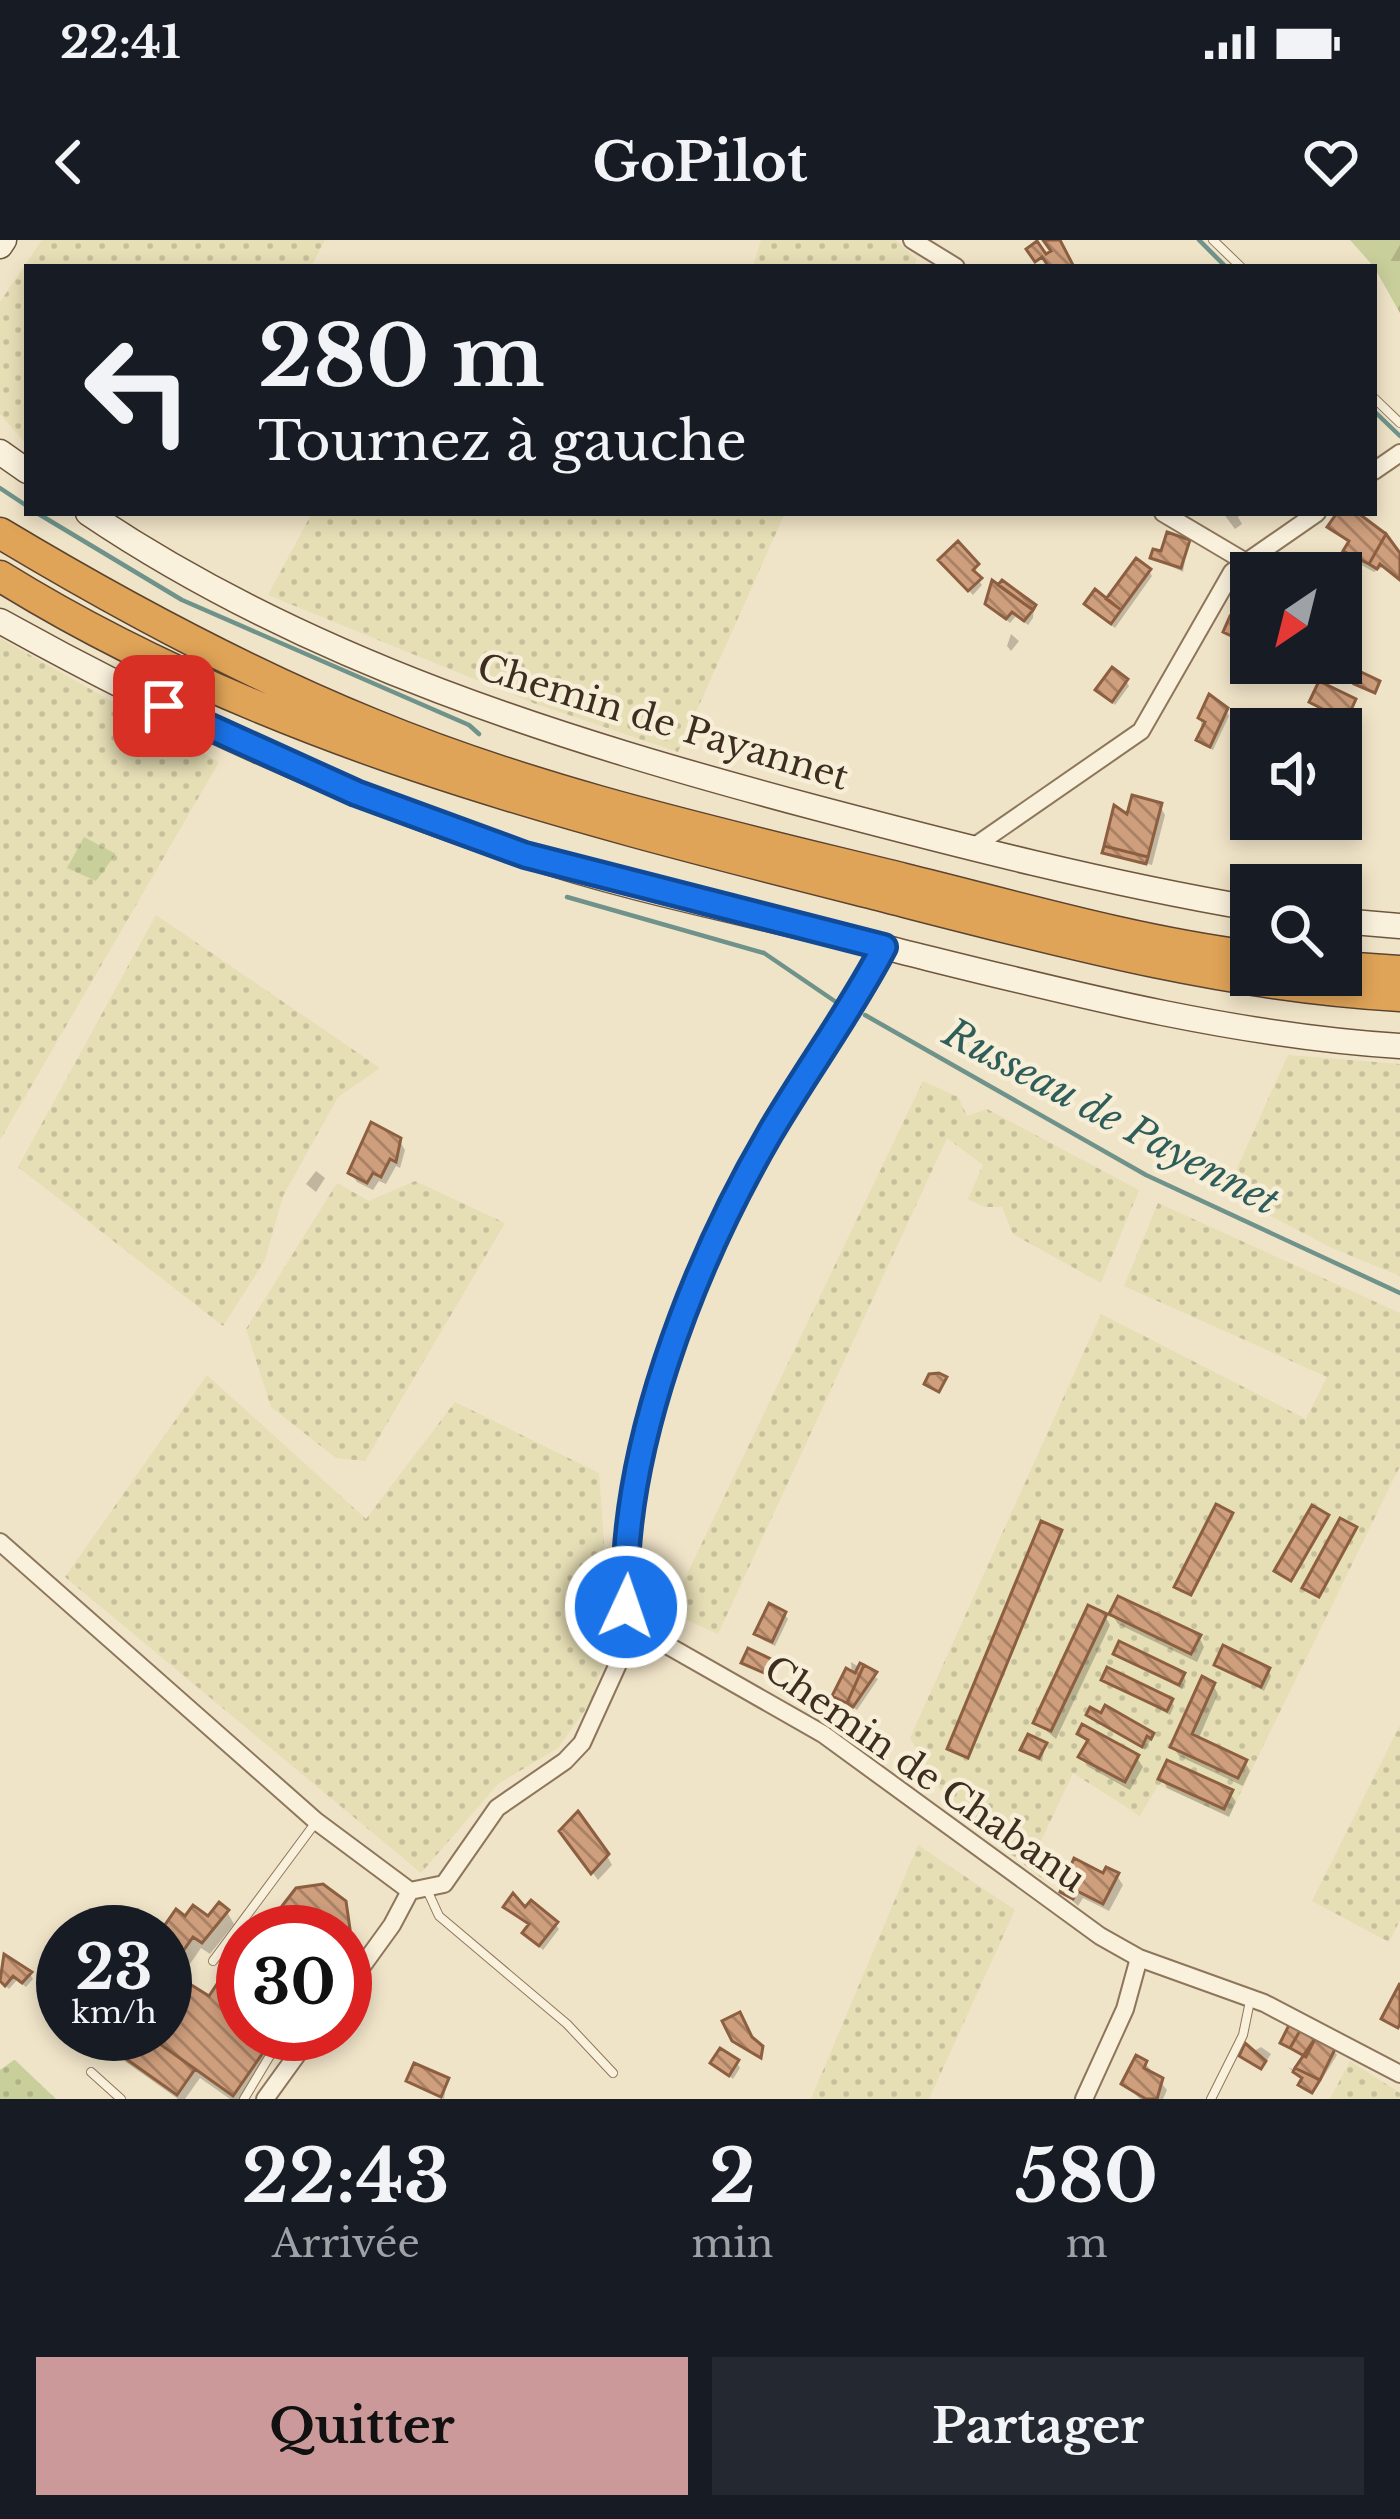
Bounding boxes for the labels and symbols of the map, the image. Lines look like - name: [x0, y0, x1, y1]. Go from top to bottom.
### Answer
- north arrow: [1230, 552, 1362, 684]
- street label: Chemin de Payannet: [472, 644, 854, 800]
- pin: [113, 655, 215, 757]
- water label: Russeau de Payennet: [934, 1007, 1287, 1226]
- position arrow: [563, 1544, 689, 1670]
- street label: Chemin de Chabanu: [756, 1646, 1094, 1902]
- speed limit sign: 30: [216, 1905, 372, 2061]

